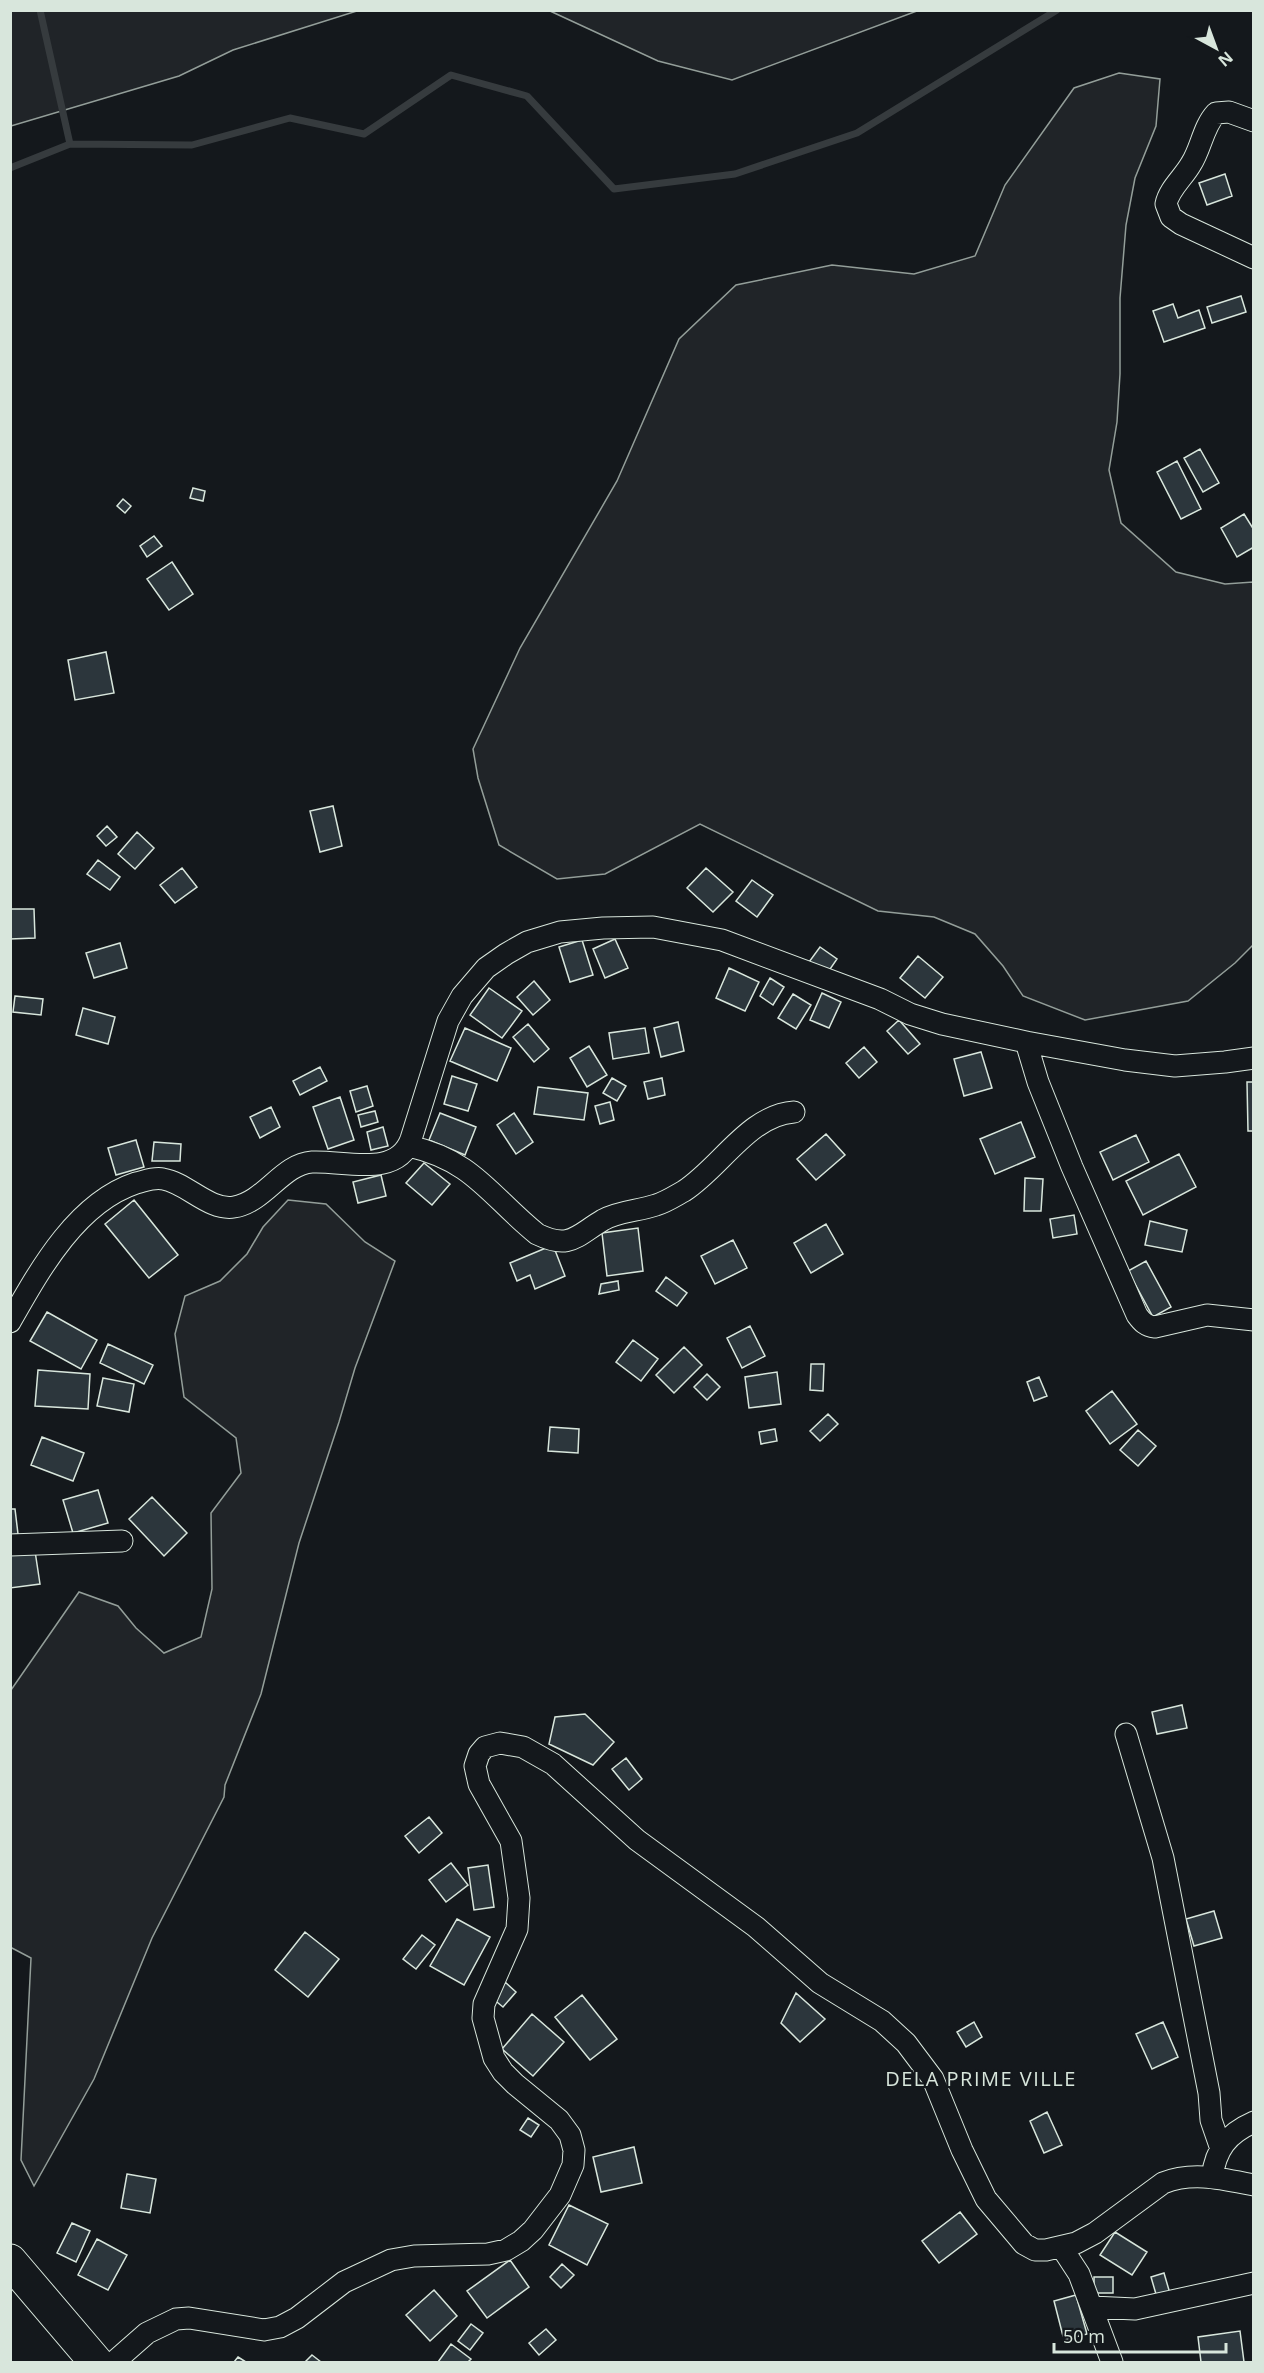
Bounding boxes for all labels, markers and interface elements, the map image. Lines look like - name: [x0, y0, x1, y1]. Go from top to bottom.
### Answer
- north arrow: [1186, 18, 1246, 78]
- text: N: [1214, 47, 1238, 72]
- district label: DELA PRIME VILLE: [885, 2065, 1077, 2092]
- scale bar: [1054, 2316, 1226, 2354]
- text: 50 m: [1063, 2324, 1105, 2348]

